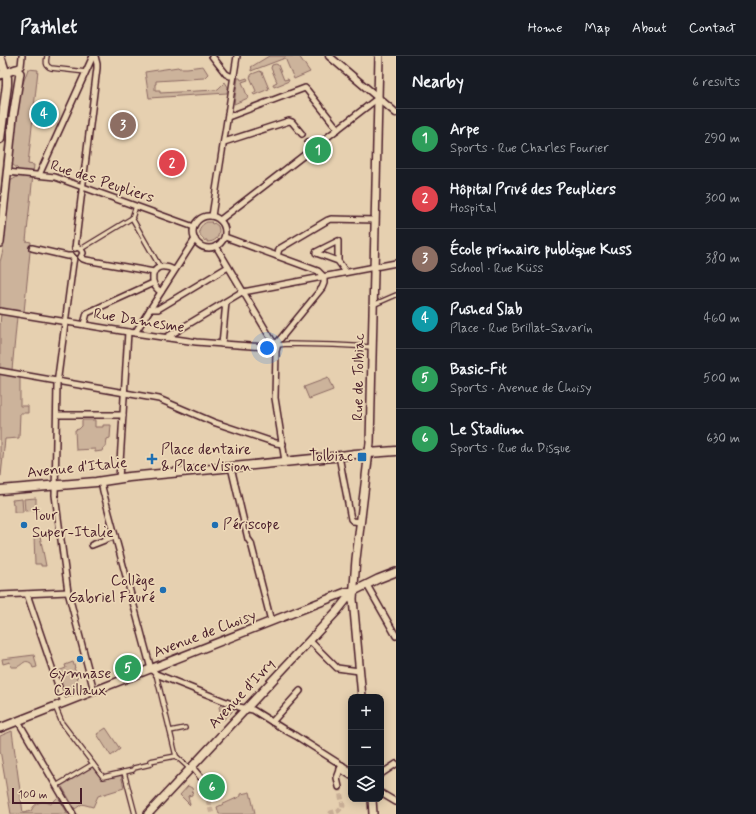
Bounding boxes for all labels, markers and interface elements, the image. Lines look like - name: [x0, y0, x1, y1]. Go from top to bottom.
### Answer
- text: Pathlet: [20, 15, 77, 40]
- text: Home: [528, 19, 562, 37]
- text: Map: [584, 19, 610, 37]
- text: About: [632, 19, 667, 37]
- text: Contact: [689, 19, 736, 37]
- text: Nearby: [412, 71, 464, 93]
- text: 6 results: [692, 74, 740, 91]
- pin: 4: [31, 99, 57, 129]
- pin: 3: [110, 110, 136, 140]
- text: Arpe: [450, 120, 479, 140]
- text: 1: [422, 130, 428, 147]
- text: 290 m: [704, 130, 740, 147]
- pin: 1: [305, 135, 331, 165]
- text: Sports · Rue Charles Fourier: [450, 140, 609, 157]
- pin: 2: [159, 148, 185, 178]
- street label: Rue des Peupliers: [48, 156, 157, 208]
- text: Hôpital Privé des Peupliers: [450, 180, 616, 200]
- text: 2: [422, 190, 428, 207]
- text: 300 m: [705, 190, 740, 207]
- text: Hospital: [450, 200, 496, 217]
- text: École primaire publique Kuss: [450, 240, 632, 260]
- text: 3: [422, 250, 428, 267]
- text: 380 m: [705, 250, 740, 267]
- text: School · Rue Küss: [450, 260, 543, 277]
- text: Pushed Slab: [450, 300, 522, 320]
- street label: Rue Damesme: [92, 304, 186, 338]
- text: 4: [421, 310, 429, 327]
- text: 460 m: [704, 310, 740, 327]
- text: Place · Rue Brillat-Savarin: [450, 320, 593, 337]
- street label: Rue de Tolbiac: [348, 333, 370, 421]
- your location: [257, 338, 277, 358]
- text: Basic-Fit: [450, 360, 507, 380]
- text: 5: [421, 370, 429, 387]
- text: 500 m: [703, 370, 740, 387]
- text: Sports · Avenue de Choisy: [450, 380, 592, 397]
- text: Le Stadium: [450, 420, 524, 440]
- text: 6: [422, 430, 428, 447]
- text: 630 m: [706, 430, 740, 447]
- place label: Place dentaire & Place Vision: [161, 440, 252, 477]
- text: Sports · Rue du Disque: [450, 440, 571, 457]
- place label: Tolbiac: [309, 447, 353, 467]
- marker: Tolbiac: [356, 451, 368, 463]
- street label: Avenue d'Italie: [26, 453, 128, 483]
- marker: Place dentaire & Place Vision: [146, 453, 158, 465]
- place label: Tour Super-Italie: [32, 506, 114, 543]
- place label: Périscope: [223, 515, 280, 535]
- marker: Tour Super-Italie: [19, 520, 29, 530]
- marker: Périscope: [210, 520, 220, 530]
- place label: Collège Gabriel Fauré: [68, 571, 155, 608]
- marker: Collège Gabriel Fauré: [158, 585, 168, 595]
- street label: Avenue de Choisy: [151, 605, 259, 663]
- pin: 5: [115, 653, 141, 683]
- marker: Gymnase Caillaux: [75, 654, 85, 664]
- street label: Avenue d'Ivry: [204, 655, 280, 733]
- place label: Gymnase Caillaux: [49, 664, 112, 701]
- map controls: [348, 694, 384, 802]
- button: +: [348, 694, 384, 730]
- button: −: [348, 730, 384, 766]
- button: layers: [348, 766, 384, 802]
- pin: 6: [199, 772, 225, 802]
- scale bar: [12, 786, 82, 805]
- text: 100 m: [18, 788, 48, 802]

